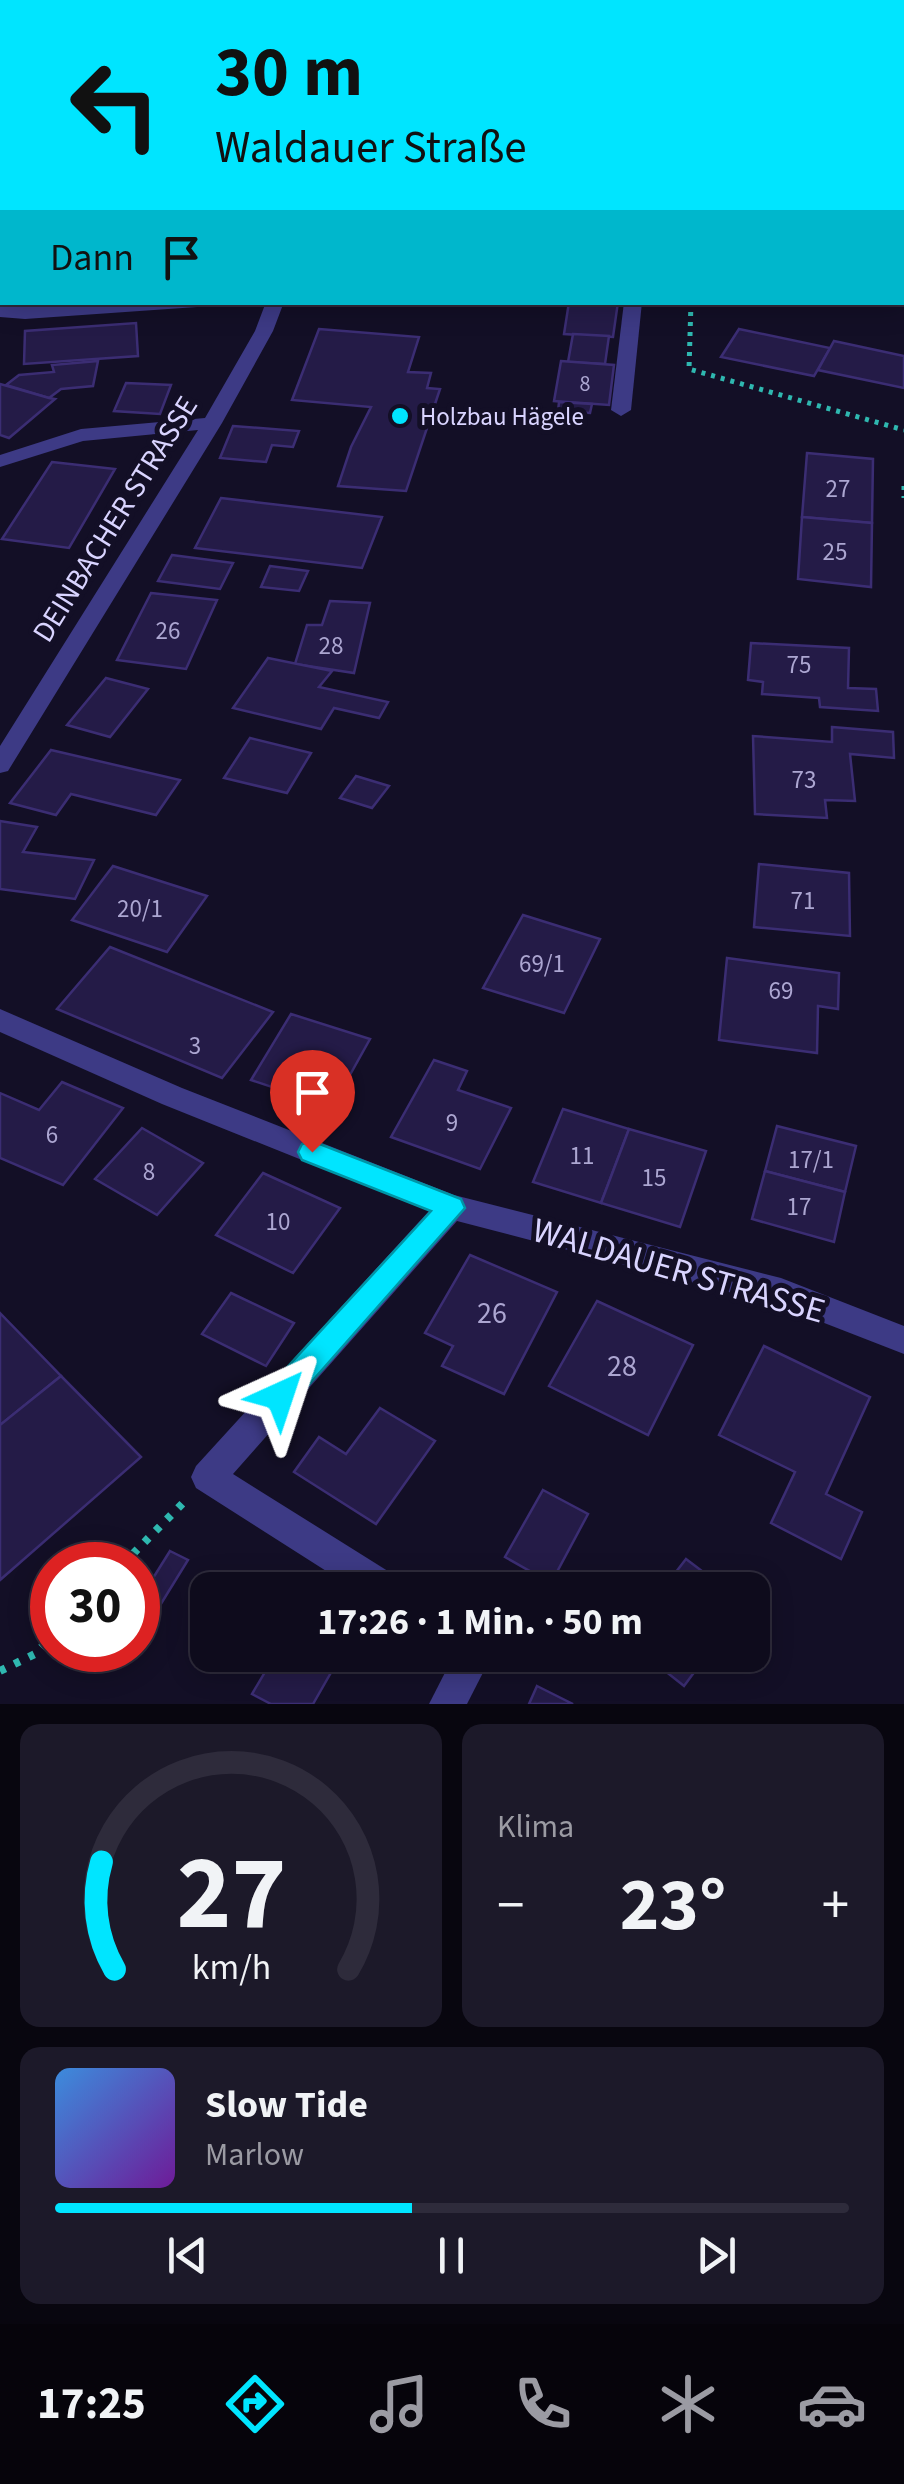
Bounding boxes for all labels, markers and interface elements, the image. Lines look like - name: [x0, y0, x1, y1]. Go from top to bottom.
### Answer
- text: 30 m: [215, 23, 363, 123]
- icon: left: [50, 40, 180, 170]
- text: Waldauer Straße: [215, 116, 527, 180]
- icon: arrive: [154, 230, 209, 285]
- text: Dann: [50, 231, 134, 285]
- house number: 8: [580, 368, 591, 400]
- street label: DEINBACHER STRASSE: [22, 388, 209, 651]
- place label: Holzbau Hägele: [420, 399, 584, 435]
- marker: Holzbau Hägele: [389, 405, 411, 427]
- house number: 27: [826, 471, 850, 507]
- house number: 25: [823, 534, 847, 570]
- house number: 26: [156, 613, 180, 649]
- house number: 28: [319, 628, 343, 664]
- house number: 75: [787, 647, 811, 683]
- house number: 73: [792, 762, 816, 798]
- house number: 71: [791, 883, 815, 919]
- house number: 20/1: [117, 891, 163, 927]
- house number: 69/1: [519, 946, 565, 982]
- house number: 69: [769, 973, 793, 1009]
- house number: 3: [189, 1028, 201, 1064]
- pin: [270, 1050, 355, 1153]
- icon: arrive: [285, 1065, 340, 1120]
- house number: 9: [446, 1105, 458, 1141]
- house number: 6: [46, 1117, 58, 1153]
- house number: 11: [570, 1138, 594, 1174]
- house number: 17/1: [788, 1142, 834, 1178]
- house number: 8: [143, 1154, 155, 1190]
- house number: 15: [642, 1160, 666, 1196]
- house number: 17: [787, 1189, 811, 1225]
- house number: 10: [266, 1204, 290, 1240]
- street label: WALDAUER STRASSE: [527, 1205, 831, 1337]
- house number: 26: [477, 1292, 507, 1335]
- position arrow: [228, 1344, 332, 1448]
- house number: 28: [607, 1345, 637, 1388]
- speed limit sign: 30: [30, 1542, 160, 1672]
- text: 17:26 · 1 Min. · 50 m: [317, 1595, 643, 1649]
- text: Klima: [497, 1804, 574, 1850]
- text: 27: [176, 1821, 286, 1969]
- text: 23°: [620, 1852, 726, 1959]
- text: −: [497, 1867, 524, 1945]
- text: +: [822, 1867, 849, 1945]
- text: km/h: [191, 1942, 271, 1993]
- text: Slow Tide: [205, 2078, 368, 2132]
- text: Marlow: [205, 2132, 304, 2178]
- icon: previous: [160, 2228, 215, 2283]
- icon: pause: [424, 2228, 479, 2283]
- icon: next: [689, 2228, 744, 2283]
- icon: directions: [220, 2369, 290, 2439]
- icon: music: [364, 2369, 434, 2439]
- icon: phone: [508, 2369, 578, 2439]
- icon: climate: [653, 2369, 723, 2439]
- icon: car: [797, 2369, 867, 2439]
- text: 17:25: [37, 2372, 146, 2436]

